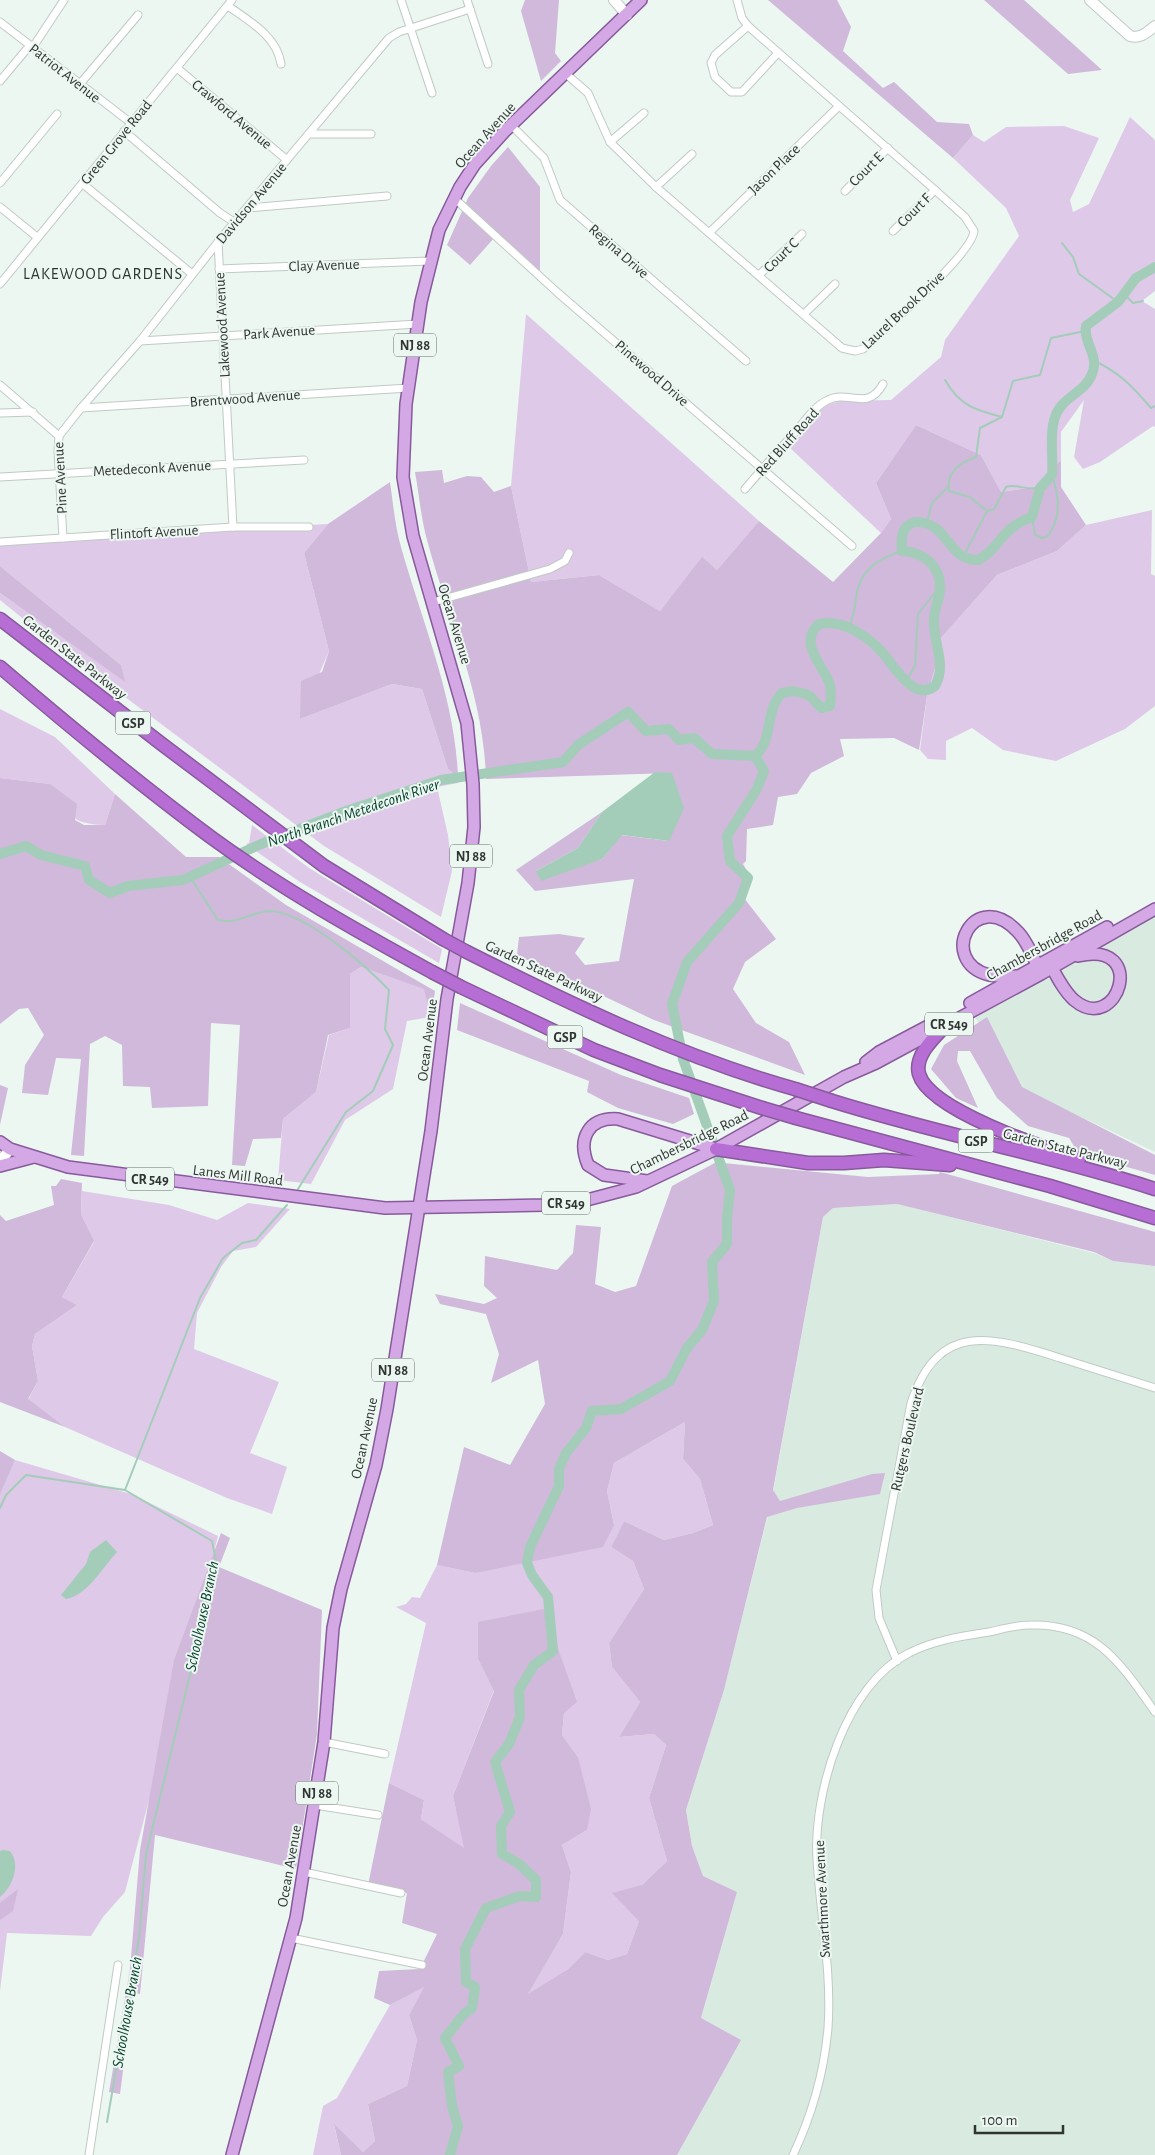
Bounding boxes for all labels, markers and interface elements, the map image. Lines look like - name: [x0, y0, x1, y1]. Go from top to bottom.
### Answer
- street label: Patriot Avenue: [26, 41, 103, 106]
- street label: Crawford Avenue: [189, 77, 275, 152]
- street label: Green Grove Road: [78, 97, 155, 187]
- street label: Ocean Avenue: [452, 99, 519, 171]
- street label: Jason Place: [746, 141, 803, 197]
- street label: Court E: [846, 149, 886, 189]
- street label: Davidson Avenue: [213, 160, 290, 247]
- street label: Court F: [895, 190, 934, 230]
- street label: Regina Drive: [586, 221, 652, 281]
- street label: Court C: [761, 235, 802, 275]
- street label: Clay Avenue: [288, 257, 360, 274]
- district label: LAKEWOOD GARDENS: [23, 266, 183, 282]
- street label: Laurel Brook Drive: [859, 268, 947, 352]
- street label: Lakewood Avenue: [212, 272, 233, 378]
- street label: Park Avenue: [243, 322, 316, 342]
- road number: NJ 88: [394, 334, 436, 356]
- street label: Pinewood Drive: [612, 337, 691, 409]
- street label: Brentwood Avenue: [189, 387, 301, 410]
- street label: Red Bluff Road: [753, 405, 822, 479]
- street label: Pine Avenue: [51, 441, 70, 514]
- street label: Metedeconk Avenue: [93, 458, 212, 479]
- street label: Flintoft Avenue: [109, 523, 199, 542]
- street label: Ocean Avenue: [435, 582, 474, 666]
- street label: Garden State Parkway: [20, 612, 130, 703]
- road number: GSP: [116, 711, 150, 734]
- water label: North Branch Metedeconk River: [265, 776, 442, 850]
- road number: NJ 88: [450, 844, 492, 868]
- street label: Chambersbridge Road: [984, 907, 1105, 983]
- street label: Garden State Parkway: [483, 938, 605, 1005]
- street label: Ocean Avenue: [415, 998, 440, 1082]
- road number: CR 549: [925, 1012, 973, 1036]
- road number: GSP: [548, 1026, 582, 1048]
- street label: Chambersbridge Road: [628, 1107, 751, 1178]
- street label: Garden State Parkway: [1001, 1126, 1129, 1171]
- road number: GSP: [958, 1130, 994, 1152]
- street label: Lanes Mill Road: [192, 1163, 284, 1189]
- road number: CR 549: [126, 1168, 174, 1190]
- road number: CR 549: [542, 1192, 590, 1214]
- road number: NJ 88: [372, 1358, 414, 1382]
- street label: Rutgers Boulevard: [888, 1385, 927, 1493]
- street label: Ocean Avenue: [349, 1396, 380, 1480]
- water label: Schoolhouse Branch: [182, 1560, 222, 1673]
- road number: NJ 88: [296, 1782, 338, 1805]
- street label: Ocean Avenue: [275, 1824, 304, 1908]
- street label: Swarthmore Avenue: [812, 1840, 833, 1958]
- water label: Schoolhouse Branch: [109, 1955, 145, 2069]
- scale bar: [975, 2102, 1062, 2134]
- text: 100 m: [982, 2113, 1017, 2128]

